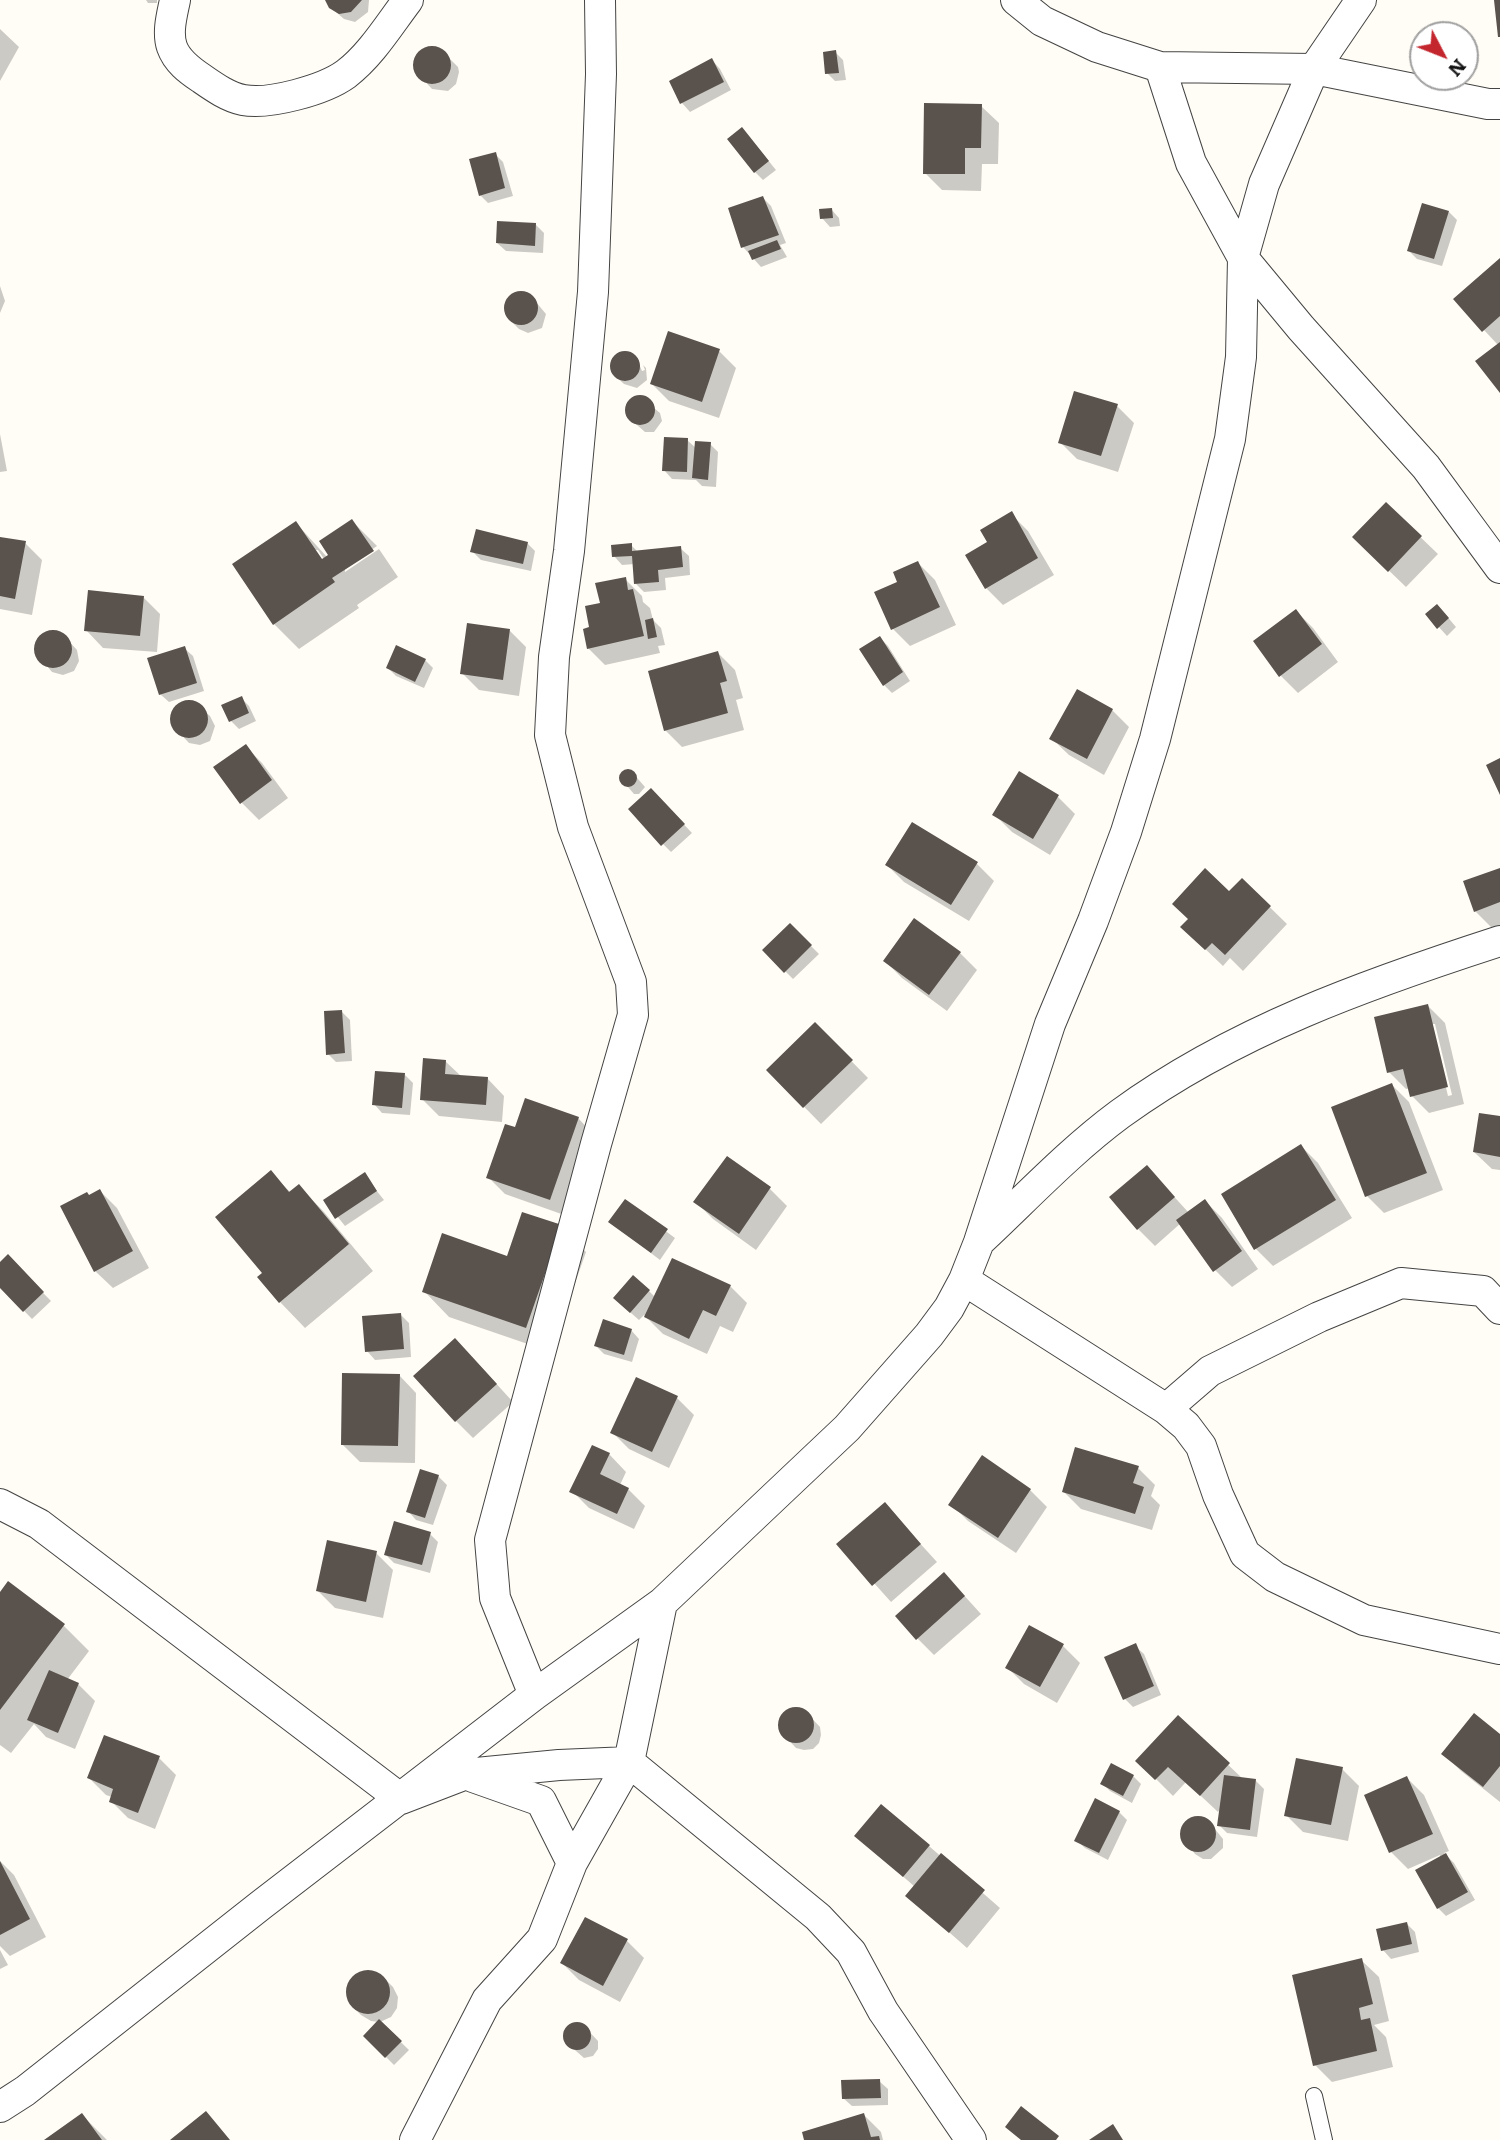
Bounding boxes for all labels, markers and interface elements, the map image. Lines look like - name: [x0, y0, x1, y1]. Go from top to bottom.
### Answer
- north arrow: [1409, 21, 1479, 91]
- text: N: [1442, 53, 1474, 84]

